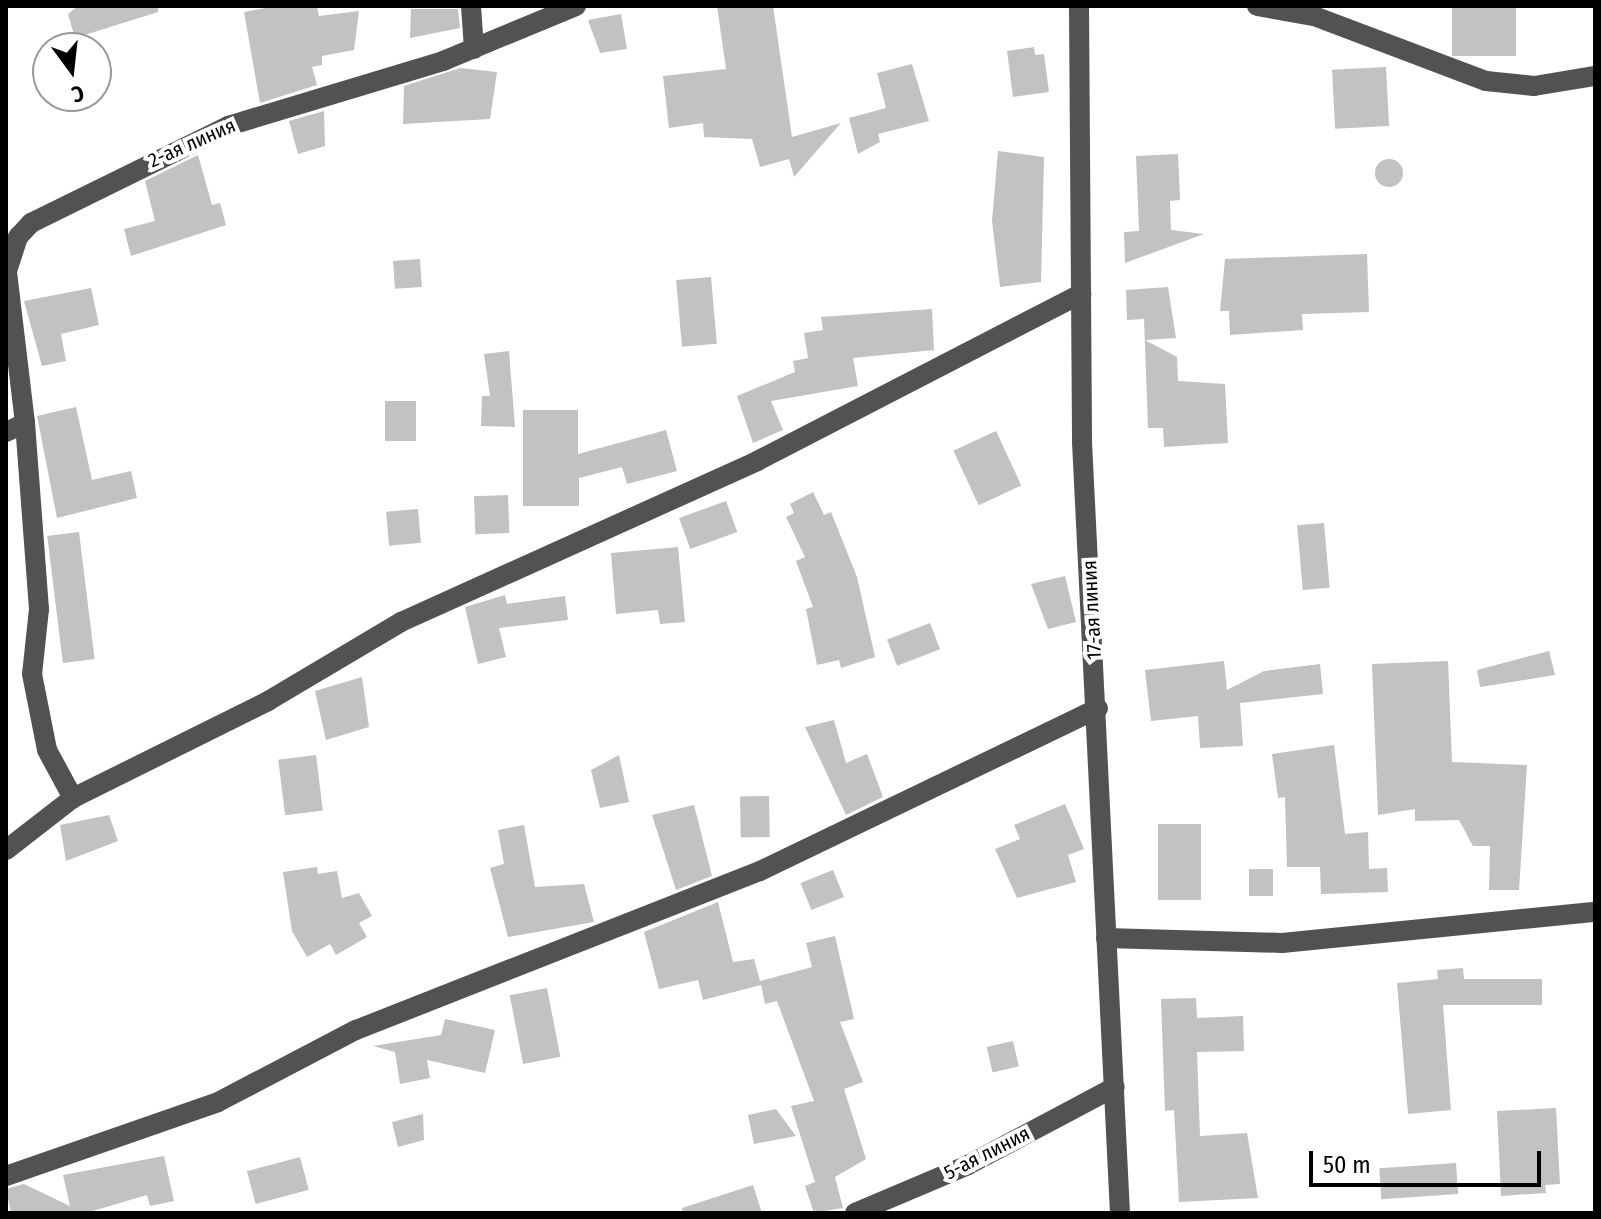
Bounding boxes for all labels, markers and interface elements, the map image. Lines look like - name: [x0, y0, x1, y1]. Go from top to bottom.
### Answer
- north arrow: [32, 32, 112, 112]
- text: С: [69, 79, 87, 108]
- street label: 2-ая линия: [145, 113, 239, 173]
- street label: 17-ая линия: [1077, 560, 1107, 660]
- street label: 5-ая линия: [940, 1121, 1034, 1185]
- scale bar: [1313, 1135, 1545, 1185]
- text: 50 m: [1323, 1151, 1371, 1179]

